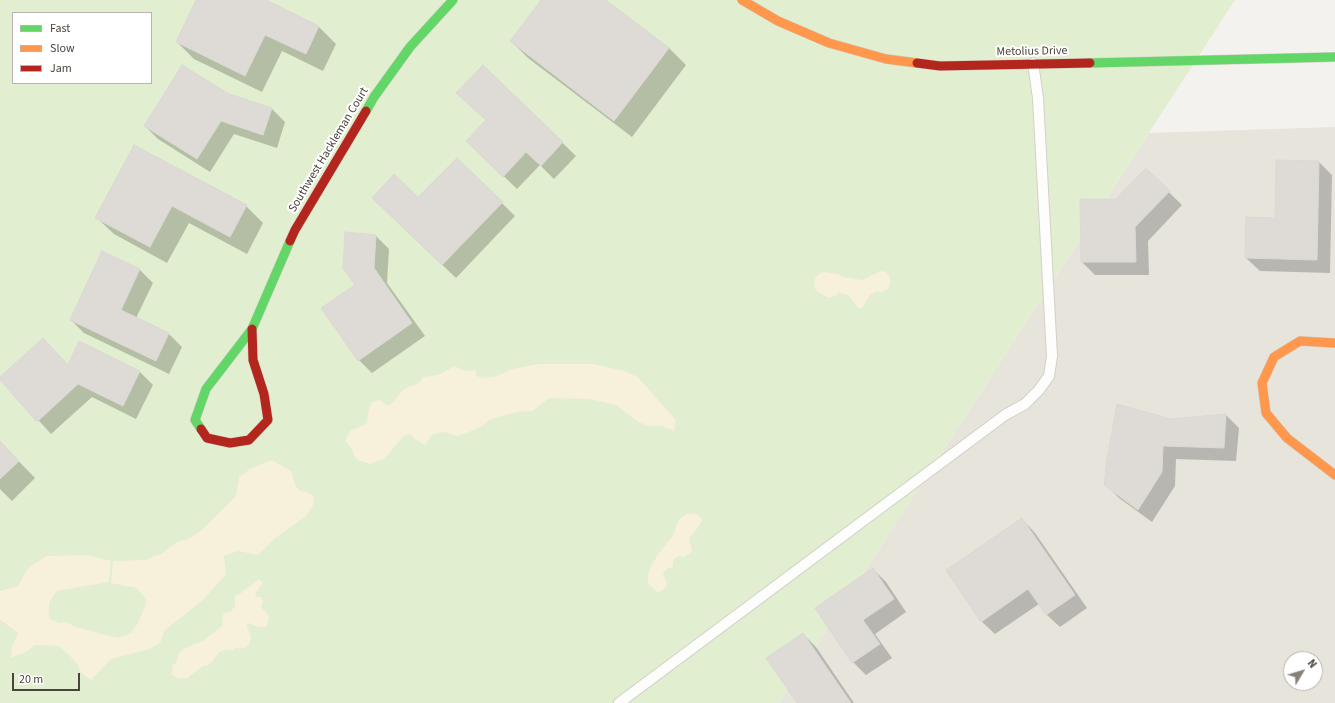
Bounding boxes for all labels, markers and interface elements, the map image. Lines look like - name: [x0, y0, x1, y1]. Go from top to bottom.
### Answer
- legend: [12, 12, 152, 84]
- text: Fast: [50, 20, 70, 37]
- text: Slow: [50, 40, 75, 57]
- street label: Metolius Drive: [996, 44, 1068, 60]
- text: Jam: [50, 60, 72, 77]
- street label: Southwest Hackleman Court: [286, 85, 372, 215]
- north arrow: [1283, 651, 1323, 691]
- text: N: [1304, 656, 1320, 671]
- scale bar: [14, 665, 82, 691]
- text: 20 m: [19, 671, 43, 688]

